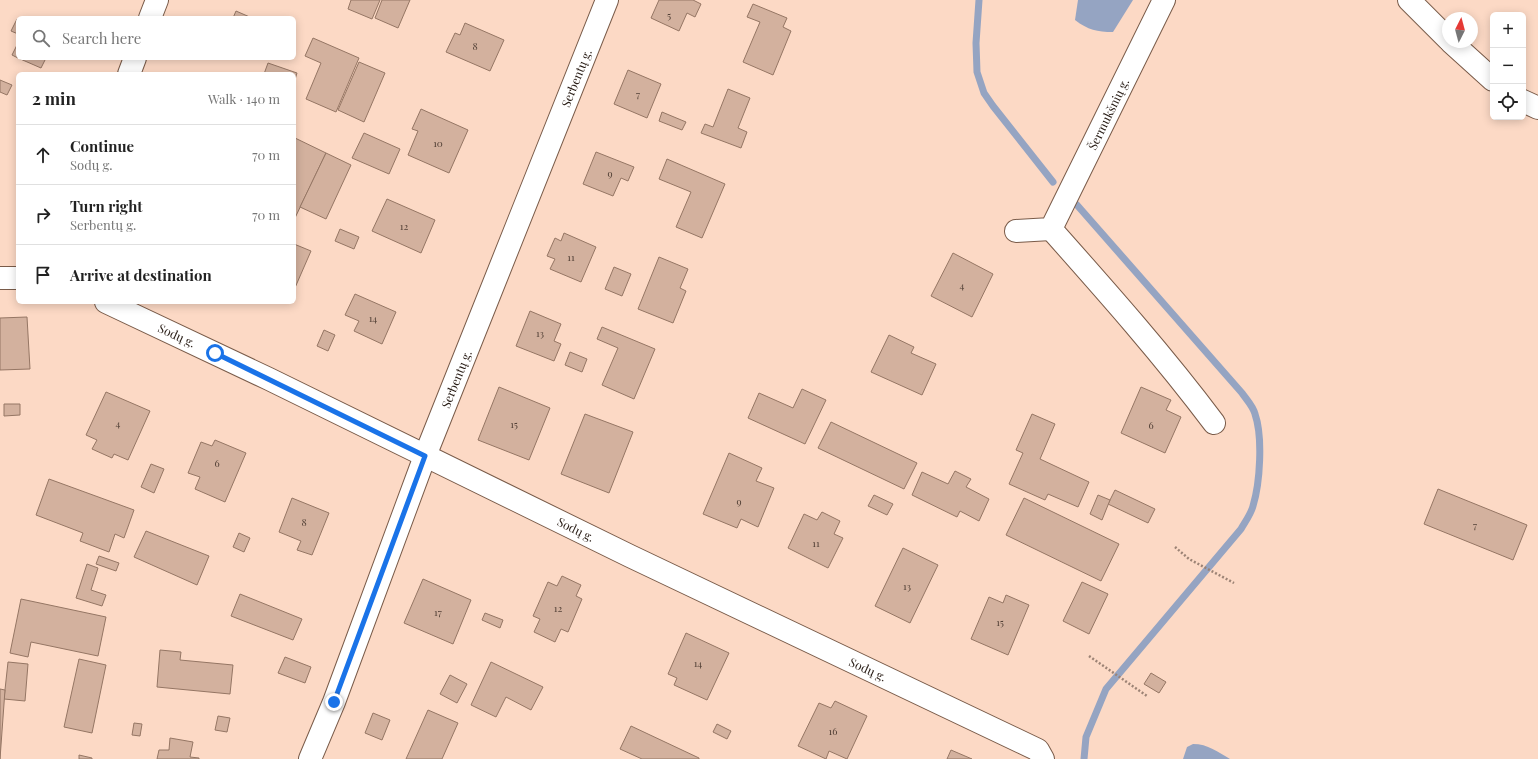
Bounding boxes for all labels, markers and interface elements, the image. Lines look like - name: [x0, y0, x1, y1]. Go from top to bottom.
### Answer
- house number: 5: [667, 8, 671, 22]
- north arrow: [1442, 12, 1478, 48]
- map controls: [1490, 12, 1526, 120]
- button: +: [1490, 12, 1526, 48]
- search box: [16, 16, 296, 60]
- icon: search: [30, 27, 52, 49]
- text: Search here: [62, 28, 141, 48]
- house number: 8: [472, 39, 478, 53]
- street label: Serbentų g.: [557, 47, 595, 109]
- button: −: [1490, 48, 1526, 84]
- street label: Šermukšnių g.: [1084, 76, 1132, 152]
- button: locate: [1490, 84, 1526, 120]
- text: 2 min: [32, 87, 76, 109]
- house number: 7: [636, 87, 640, 101]
- text: Walk · 140 m: [208, 90, 280, 107]
- text: Continue: [70, 136, 134, 156]
- house number: 10: [433, 136, 443, 150]
- icon: ahead: [32, 144, 54, 166]
- text: 70 m: [252, 146, 280, 163]
- text: Sodų g.: [70, 156, 113, 173]
- house number: 9: [607, 166, 613, 180]
- text: Turn right: [70, 196, 143, 216]
- icon: right: [32, 204, 54, 226]
- text: 70 m: [252, 206, 280, 223]
- text: Serbentų g.: [70, 216, 136, 233]
- house number: 12: [400, 219, 408, 233]
- house number: 11: [567, 250, 575, 264]
- icon: arrive: [32, 264, 54, 286]
- text: Arrive at destination: [70, 265, 212, 285]
- house number: 4: [960, 278, 965, 292]
- house number: 14: [369, 311, 377, 325]
- street label: Sodų g.: [156, 319, 198, 351]
- house number: 13: [536, 326, 545, 340]
- route start: [206, 344, 224, 362]
- street label: Serbentų g.: [437, 348, 475, 410]
- house number: 4: [116, 416, 121, 430]
- house number: 15: [510, 417, 518, 431]
- house number: 6: [1148, 418, 1154, 432]
- house number: 6: [214, 456, 220, 470]
- house number: 9: [736, 494, 742, 508]
- street label: Sodų g.: [555, 513, 597, 545]
- house number: 8: [301, 515, 307, 529]
- house number: 7: [1473, 518, 1477, 532]
- house number: 11: [812, 536, 820, 550]
- house number: 13: [903, 579, 912, 593]
- house number: 12: [554, 601, 562, 615]
- house number: 17: [434, 605, 442, 619]
- house number: 15: [996, 615, 1004, 629]
- street label: Sodų g.: [847, 653, 889, 685]
- house number: 14: [694, 656, 702, 670]
- route end: [325, 693, 343, 711]
- house number: 16: [829, 724, 837, 738]

